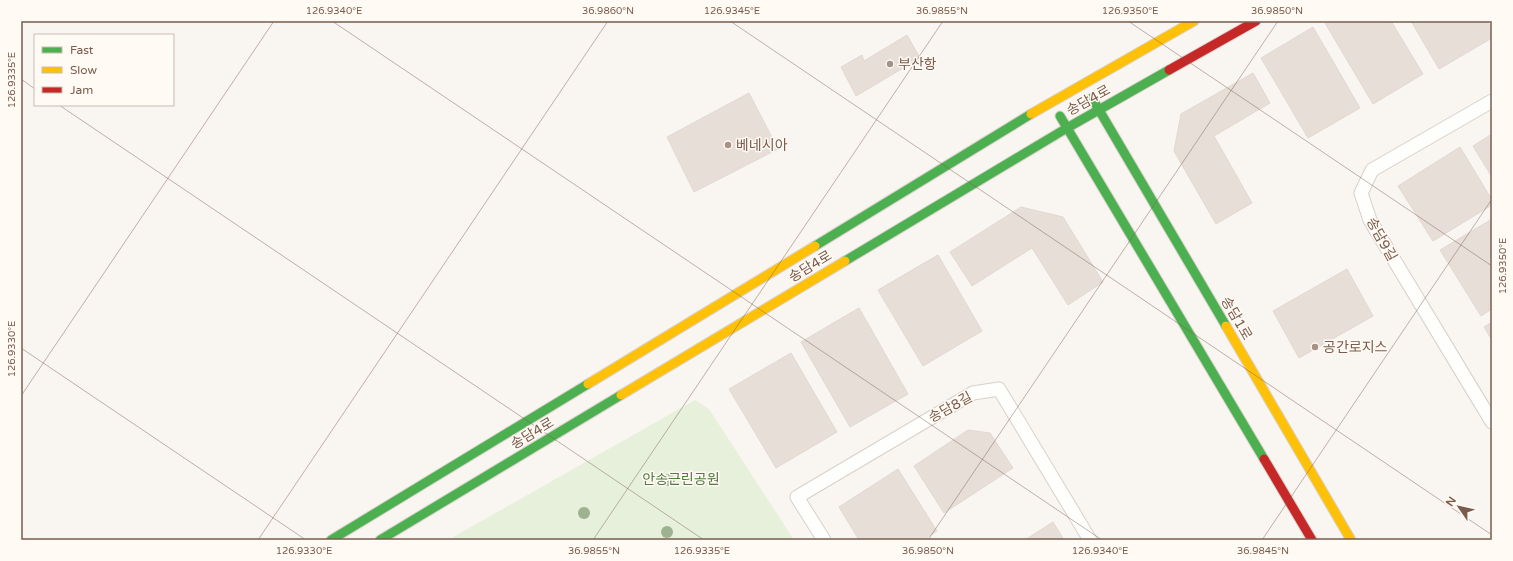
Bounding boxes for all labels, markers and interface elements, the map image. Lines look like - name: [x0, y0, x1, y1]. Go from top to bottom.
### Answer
- text: 126.9340°E: [306, 5, 362, 17]
- text: 36.9860°N: [582, 5, 634, 17]
- text: 126.9345°E: [704, 5, 760, 17]
- text: 36.9855°N: [916, 5, 968, 17]
- text: 126.9350°E: [1102, 5, 1158, 17]
- text: 36.9850°N: [1251, 5, 1303, 17]
- legend: [34, 34, 174, 106]
- text: Fast: [70, 43, 94, 57]
- text: 126.9335°E: [6, 52, 18, 108]
- place label: 부산항: [898, 56, 937, 73]
- marker: 부산항: [885, 59, 895, 69]
- text: Slow: [70, 63, 97, 77]
- street label: 송담4로: [1063, 81, 1113, 119]
- text: Jam: [70, 83, 93, 97]
- place label: 베네시아: [736, 137, 788, 154]
- marker: 베네시아: [723, 140, 733, 150]
- street label: 송담9길: [1363, 214, 1400, 264]
- text: 126.9350°E: [1497, 238, 1509, 294]
- street label: 송담4로: [786, 247, 835, 286]
- street label: 송담1로: [1217, 293, 1256, 343]
- text: 126.9330°E: [6, 321, 18, 377]
- place label: 공간로지스: [1323, 339, 1388, 356]
- marker: 공간로지스: [1310, 342, 1320, 352]
- street label: 송담8길: [925, 389, 975, 426]
- street label: 송담4로: [508, 414, 557, 453]
- park label: 안송근린공원: [642, 471, 720, 488]
- north arrow: [1439, 487, 1479, 527]
- text: N: [1443, 494, 1459, 509]
- text: 126.9330°E: [276, 545, 332, 557]
- text: 36.9855°N: [568, 545, 620, 557]
- text: 126.9335°E: [674, 545, 730, 557]
- text: 36.9850°N: [902, 545, 954, 557]
- text: 126.9340°E: [1072, 545, 1128, 557]
- text: 36.9845°N: [1237, 545, 1289, 557]

